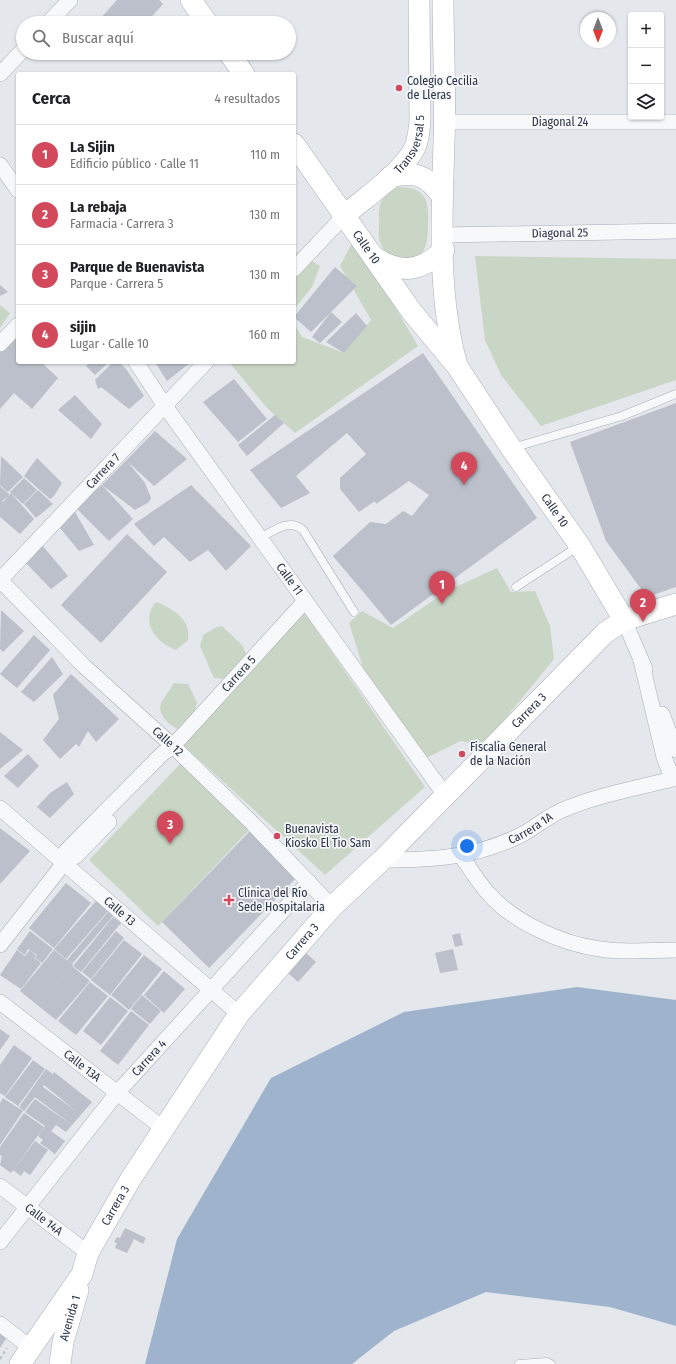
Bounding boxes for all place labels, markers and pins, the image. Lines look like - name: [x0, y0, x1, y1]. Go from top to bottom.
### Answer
- place label: Colegio Cecilia de Lleras: [407, 74, 478, 102]
- marker: Colegio Cecilia de Lleras: [394, 83, 404, 93]
- pin: 4: [451, 452, 477, 485]
- pin: 1: [429, 571, 455, 604]
- pin: 2: [630, 589, 656, 622]
- place label: Fiscalía General de la Nación: [470, 740, 547, 768]
- marker: Fiscalía General de la Nación: [457, 749, 467, 759]
- pin: 3: [157, 811, 183, 844]
- place label: Buenavista Kiosko El Tio Sam: [285, 822, 371, 850]
- marker: Buenavista Kiosko El Tio Sam: [272, 831, 282, 841]
- place label: Clínica del Río Sede Hospitalaria: [238, 886, 325, 914]
- marker: Clínica del Río Sede Hospitalaria: [223, 894, 235, 906]

